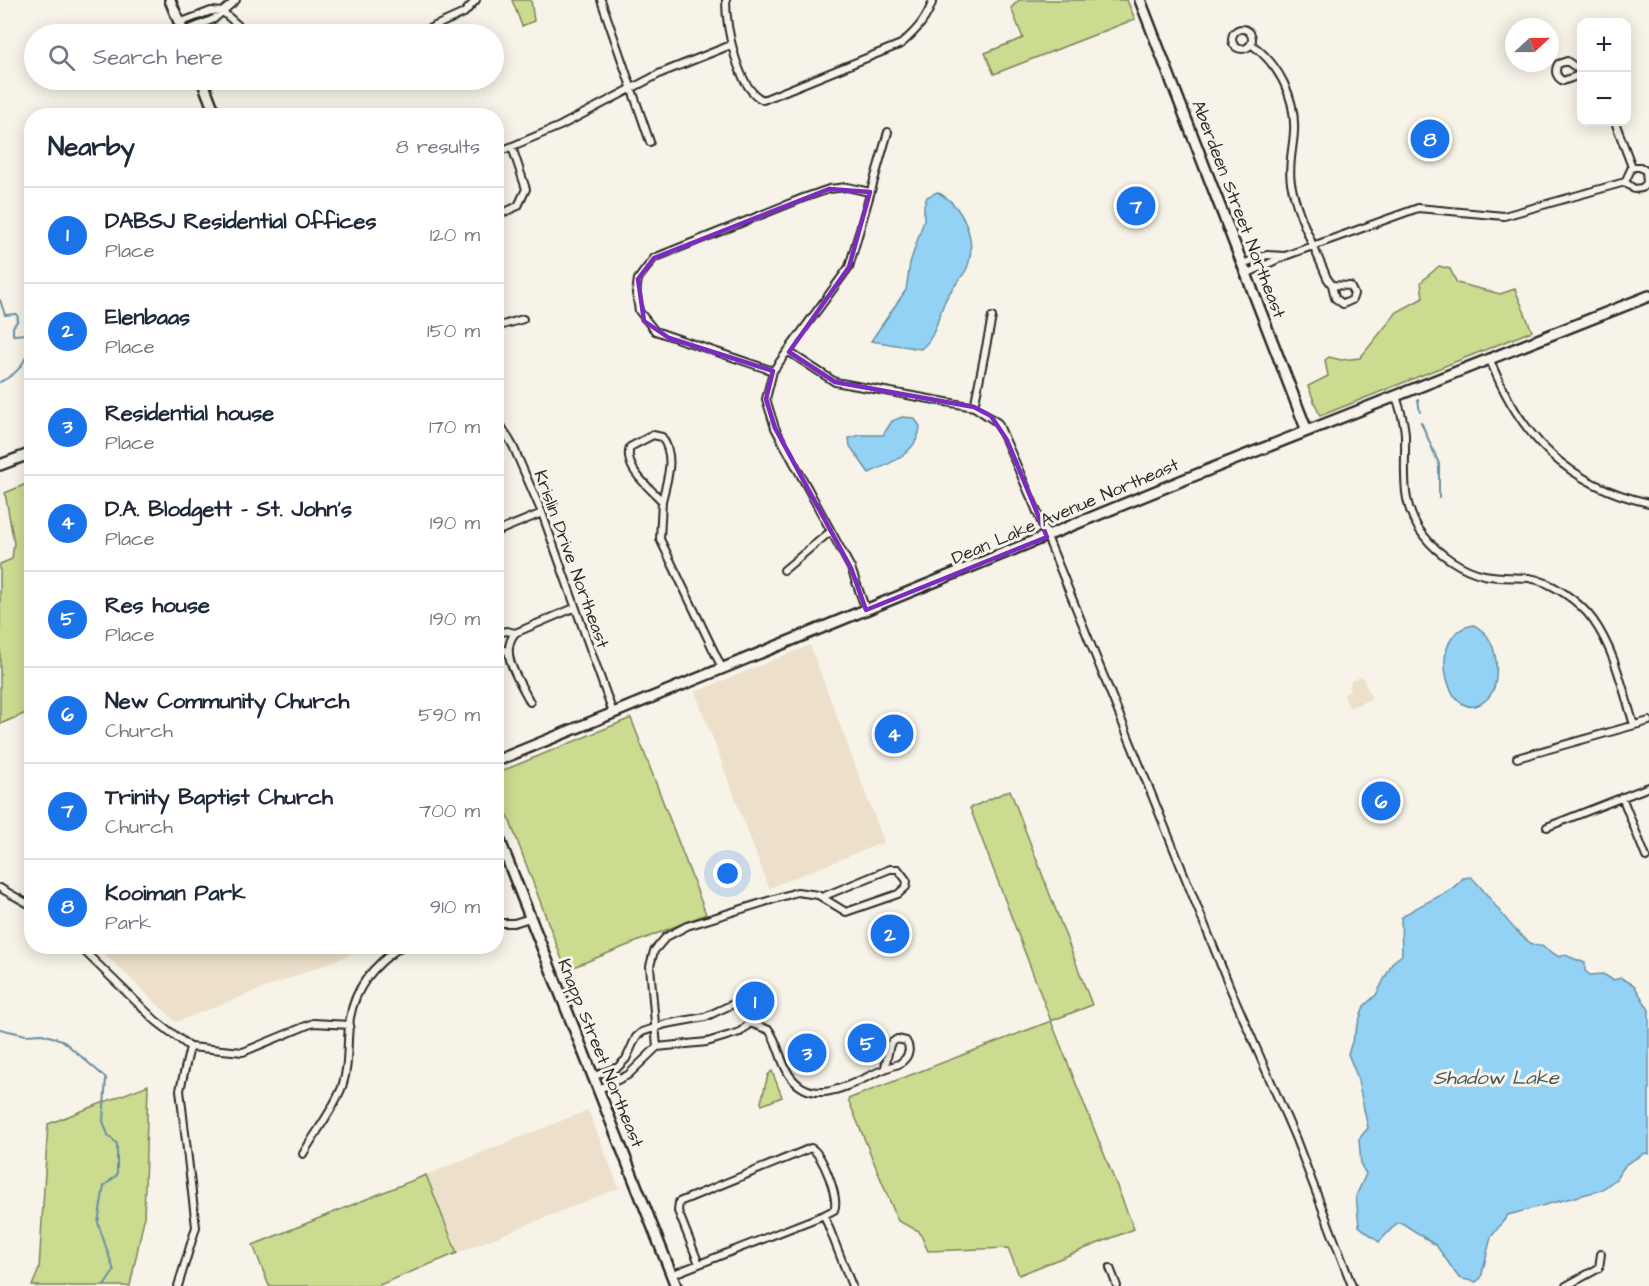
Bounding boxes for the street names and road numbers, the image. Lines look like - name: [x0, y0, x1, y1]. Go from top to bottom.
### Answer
- street label: Aberdeen Street Northeast: [1185, 97, 1292, 322]
- street label: Dean Lake Avenue Northeast: [948, 452, 1183, 571]
- street label: Krislin Drive Northeast: [528, 467, 616, 652]
- street label: Knapp Street Northeast: [551, 955, 650, 1152]

